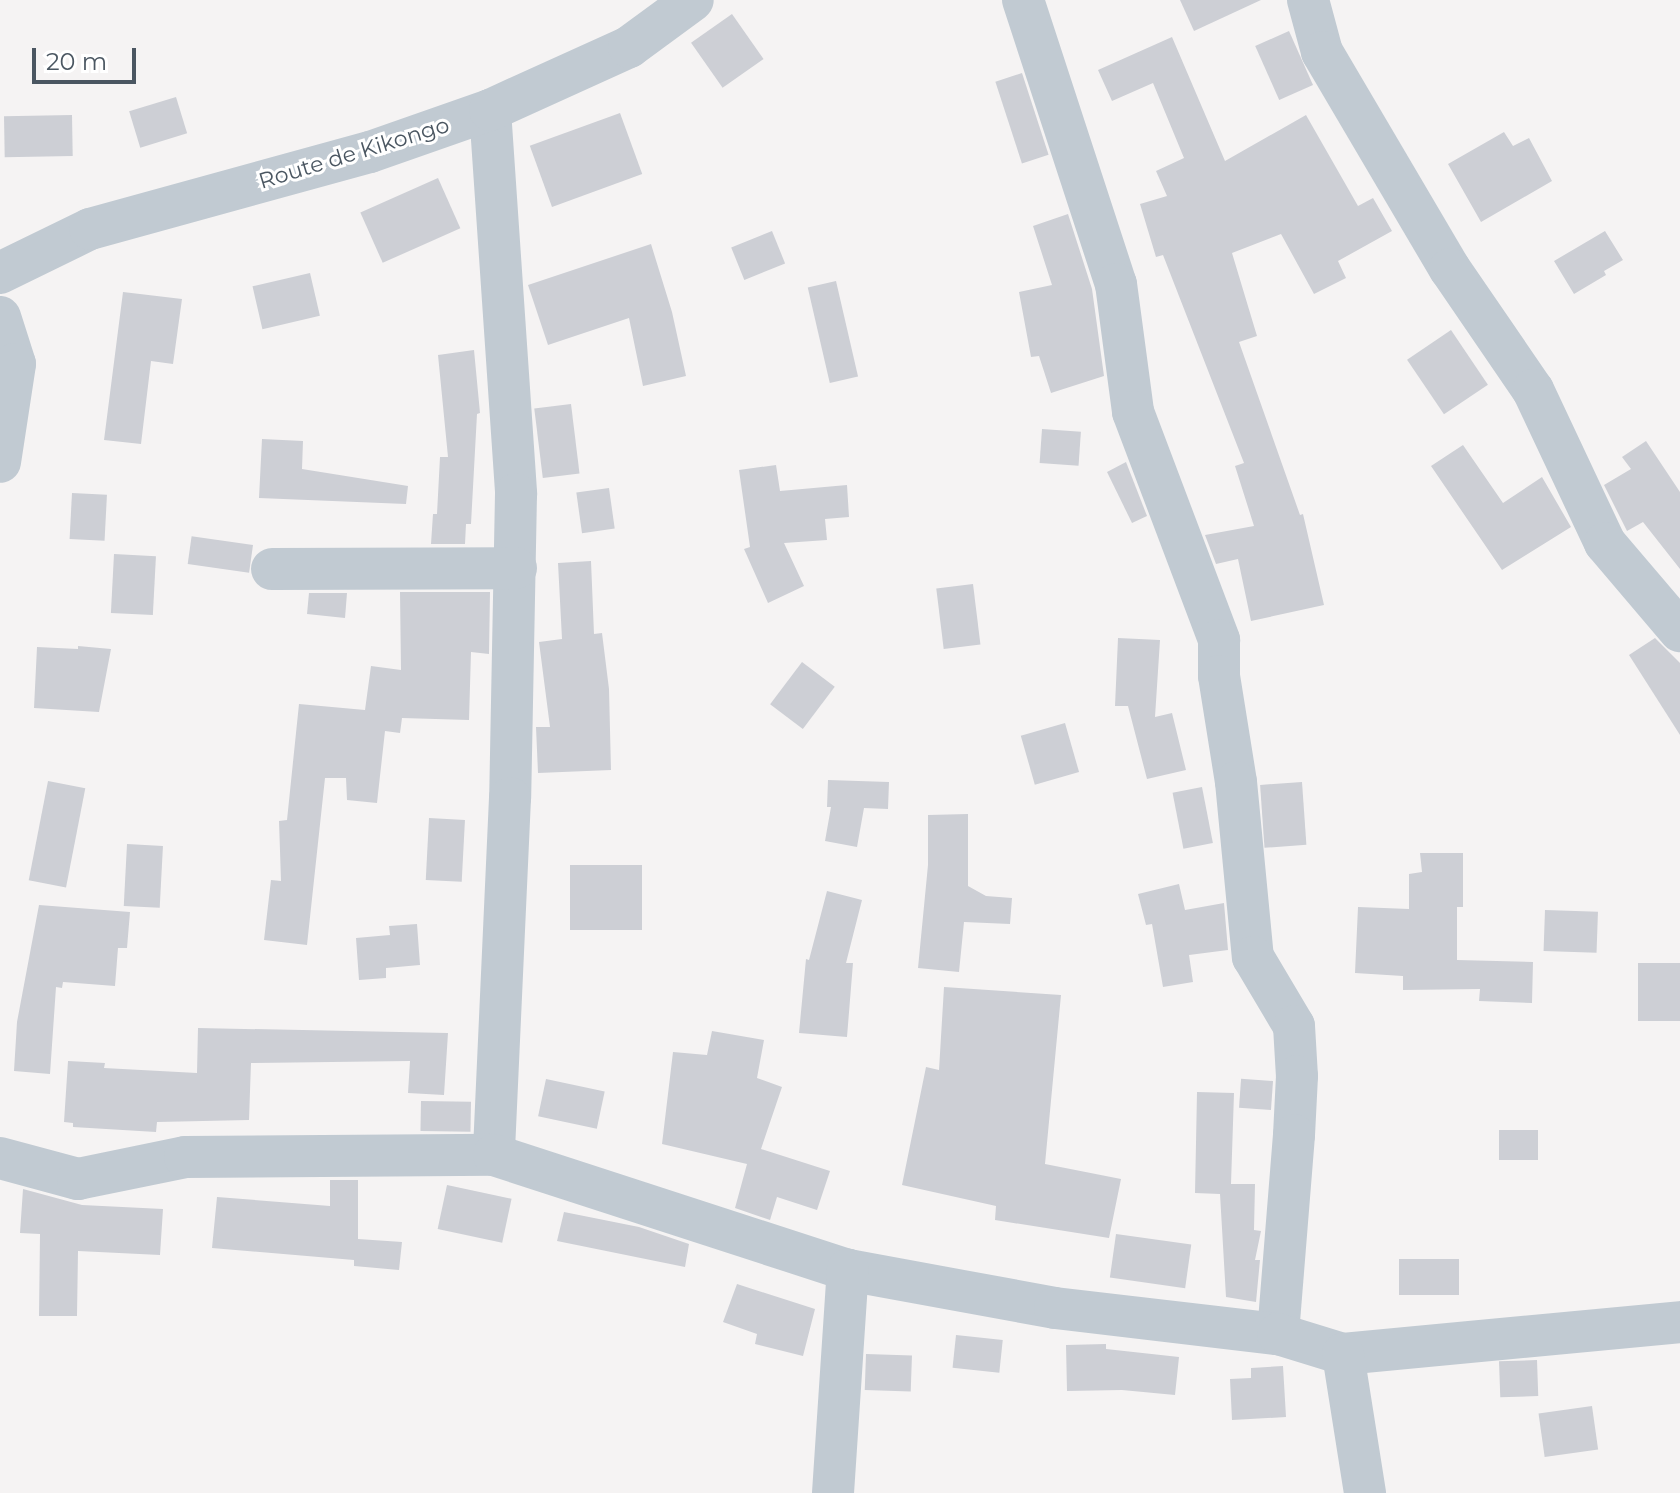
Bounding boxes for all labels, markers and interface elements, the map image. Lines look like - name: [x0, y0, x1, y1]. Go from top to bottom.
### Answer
- scale bar: [36, 32, 140, 82]
- text: 20 m: [46, 47, 107, 76]
- street label: Route de Kikongo: [256, 111, 452, 195]

